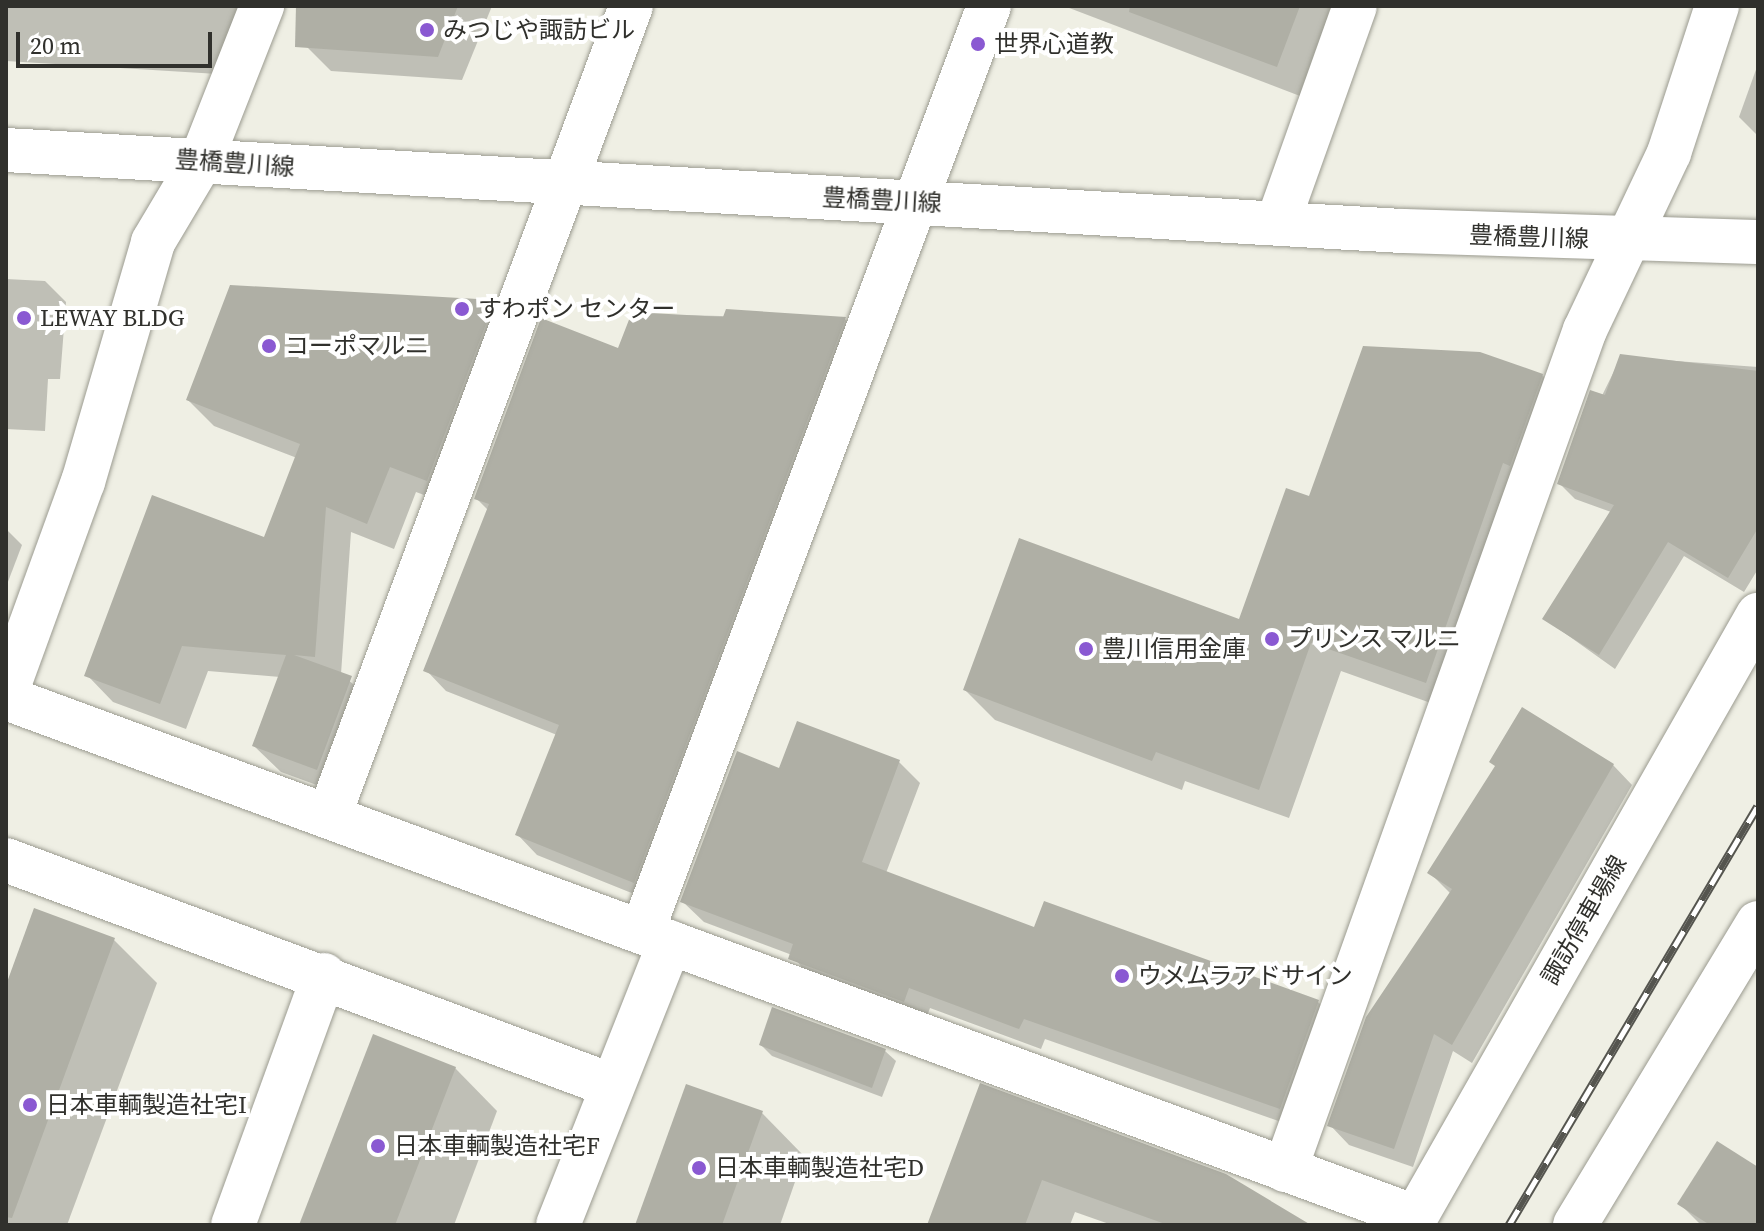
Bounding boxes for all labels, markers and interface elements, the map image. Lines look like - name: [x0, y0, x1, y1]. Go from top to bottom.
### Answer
- scale bar: [20, 16, 216, 66]
- place label: みつじや諏訪ビル: [443, 16, 635, 44]
- marker: みつじや諏訪ビル: [418, 21, 436, 39]
- text: 20 m: [30, 29, 81, 62]
- place label: 世界心道教: [994, 30, 1114, 58]
- marker: 世界心道教: [969, 35, 987, 53]
- street label: 豊橋豊川線: [174, 144, 296, 182]
- street label: 豊橋豊川線: [821, 182, 943, 218]
- street label: 豊橋豊川線: [1469, 221, 1589, 253]
- place label: すわポン センター: [478, 295, 676, 323]
- marker: すわポン センター: [453, 300, 471, 318]
- place label: LEWAY BLDG: [40, 304, 185, 332]
- marker: LEWAY BLDG: [15, 309, 33, 327]
- place label: コーポマルニ: [285, 332, 429, 360]
- marker: コーポマルニ: [260, 337, 278, 355]
- place label: プリンス マルニ: [1288, 625, 1462, 653]
- marker: プリンス マルニ: [1263, 630, 1281, 648]
- place label: 豊川信用金庫: [1102, 635, 1246, 663]
- marker: 豊川信用金庫: [1077, 640, 1095, 658]
- street label: 諏訪停車場線: [1536, 850, 1632, 990]
- place label: ウメムラアドサイン: [1138, 962, 1354, 990]
- marker: ウメムラアドサイン: [1113, 967, 1131, 985]
- place label: 日本車輌製造社宅I: [46, 1091, 247, 1119]
- marker: 日本車輌製造社宅I: [21, 1096, 39, 1114]
- place label: 日本車輌製造社宅F: [394, 1132, 600, 1160]
- marker: 日本車輌製造社宅F: [369, 1137, 387, 1155]
- place label: 日本車輌製造社宅D: [715, 1154, 924, 1182]
- marker: 日本車輌製造社宅D: [690, 1159, 708, 1177]

